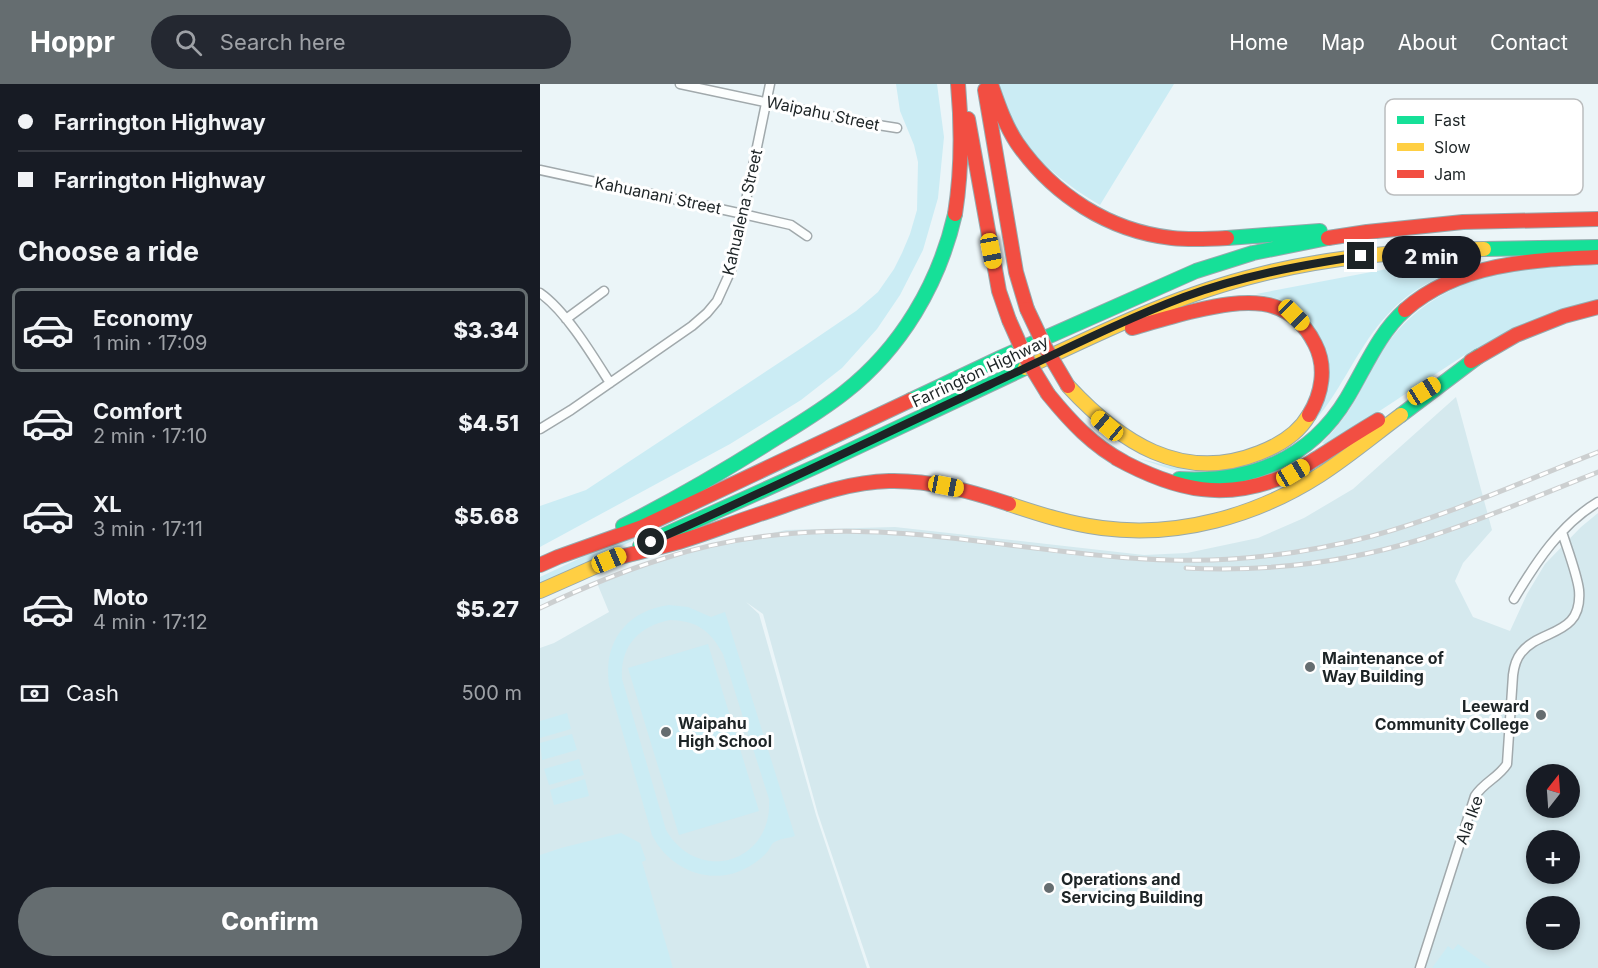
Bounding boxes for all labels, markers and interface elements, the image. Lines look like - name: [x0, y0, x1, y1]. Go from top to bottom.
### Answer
- search box: [151, 15, 571, 69]
- text: Hoppr: [30, 25, 115, 59]
- icon: search: [172, 26, 205, 59]
- text: Search here: [220, 29, 346, 55]
- text: Home: [1229, 30, 1288, 55]
- text: Map: [1321, 30, 1365, 55]
- text: About: [1398, 30, 1457, 55]
- text: Contact: [1490, 30, 1568, 55]
- street label: Waipahu Street: [765, 91, 881, 135]
- legend: [1385, 99, 1583, 195]
- text: Farrington Highway: [54, 109, 266, 135]
- text: Fast: [1434, 110, 1466, 130]
- text: Slow: [1434, 137, 1471, 157]
- street label: Kahualena Street: [718, 147, 766, 277]
- text: Jam: [1434, 164, 1466, 184]
- text: Farrington Highway: [54, 167, 266, 193]
- street label: Kahuanani Street: [593, 172, 723, 218]
- car: [979, 232, 1003, 270]
- text: Choose a ride: [18, 235, 199, 268]
- callout: 2 min: [1382, 235, 1481, 277]
- route end: [1347, 242, 1374, 269]
- text: 2 min: [1404, 245, 1459, 269]
- car: [1275, 296, 1313, 334]
- icon: car: [21, 303, 75, 357]
- text: Economy: [93, 305, 193, 331]
- text: $3.34: [454, 317, 519, 343]
- text: 1 min · 17:09: [93, 331, 208, 355]
- street label: Farrington Highway: [909, 331, 1051, 411]
- car: [1404, 374, 1444, 408]
- icon: car: [21, 396, 75, 450]
- text: Comfort: [93, 398, 182, 424]
- car: [1087, 408, 1127, 444]
- text: $4.51: [458, 410, 519, 436]
- text: 2 min · 17:10: [93, 424, 207, 448]
- car: [1273, 456, 1313, 490]
- car: [927, 474, 965, 498]
- icon: car: [21, 489, 75, 543]
- text: XL: [93, 491, 122, 517]
- text: $5.68: [454, 503, 519, 529]
- text: 3 min · 17:11: [93, 517, 203, 541]
- route start: [637, 528, 664, 555]
- car: [589, 545, 629, 575]
- icon: car: [21, 582, 75, 636]
- text: Moto: [93, 584, 148, 610]
- text: $5.27: [456, 596, 519, 622]
- text: 4 min · 17:12: [93, 610, 208, 634]
- place label: Maintenance of Way Building: [1322, 648, 1444, 686]
- marker: Maintenance of Way Building: [1303, 660, 1317, 674]
- icon: cash: [18, 677, 51, 710]
- text: Cash: [66, 680, 119, 706]
- text: 500 m: [461, 681, 522, 705]
- place label: Leeward Community College: [1375, 696, 1529, 734]
- marker: Leeward Community College: [1534, 708, 1548, 722]
- place label: Waipahu High School: [678, 713, 772, 751]
- marker: Waipahu High School: [659, 725, 673, 739]
- north arrow: [1526, 764, 1580, 818]
- map controls: [1526, 764, 1580, 950]
- street label: Ala Ike: [1451, 793, 1487, 847]
- button: +: [1526, 830, 1580, 884]
- place label: Operations and Servicing Building: [1061, 869, 1203, 907]
- marker: Operations and Servicing Building: [1042, 881, 1056, 895]
- button: Confirm: [18, 887, 522, 956]
- button: −: [1526, 896, 1580, 950]

